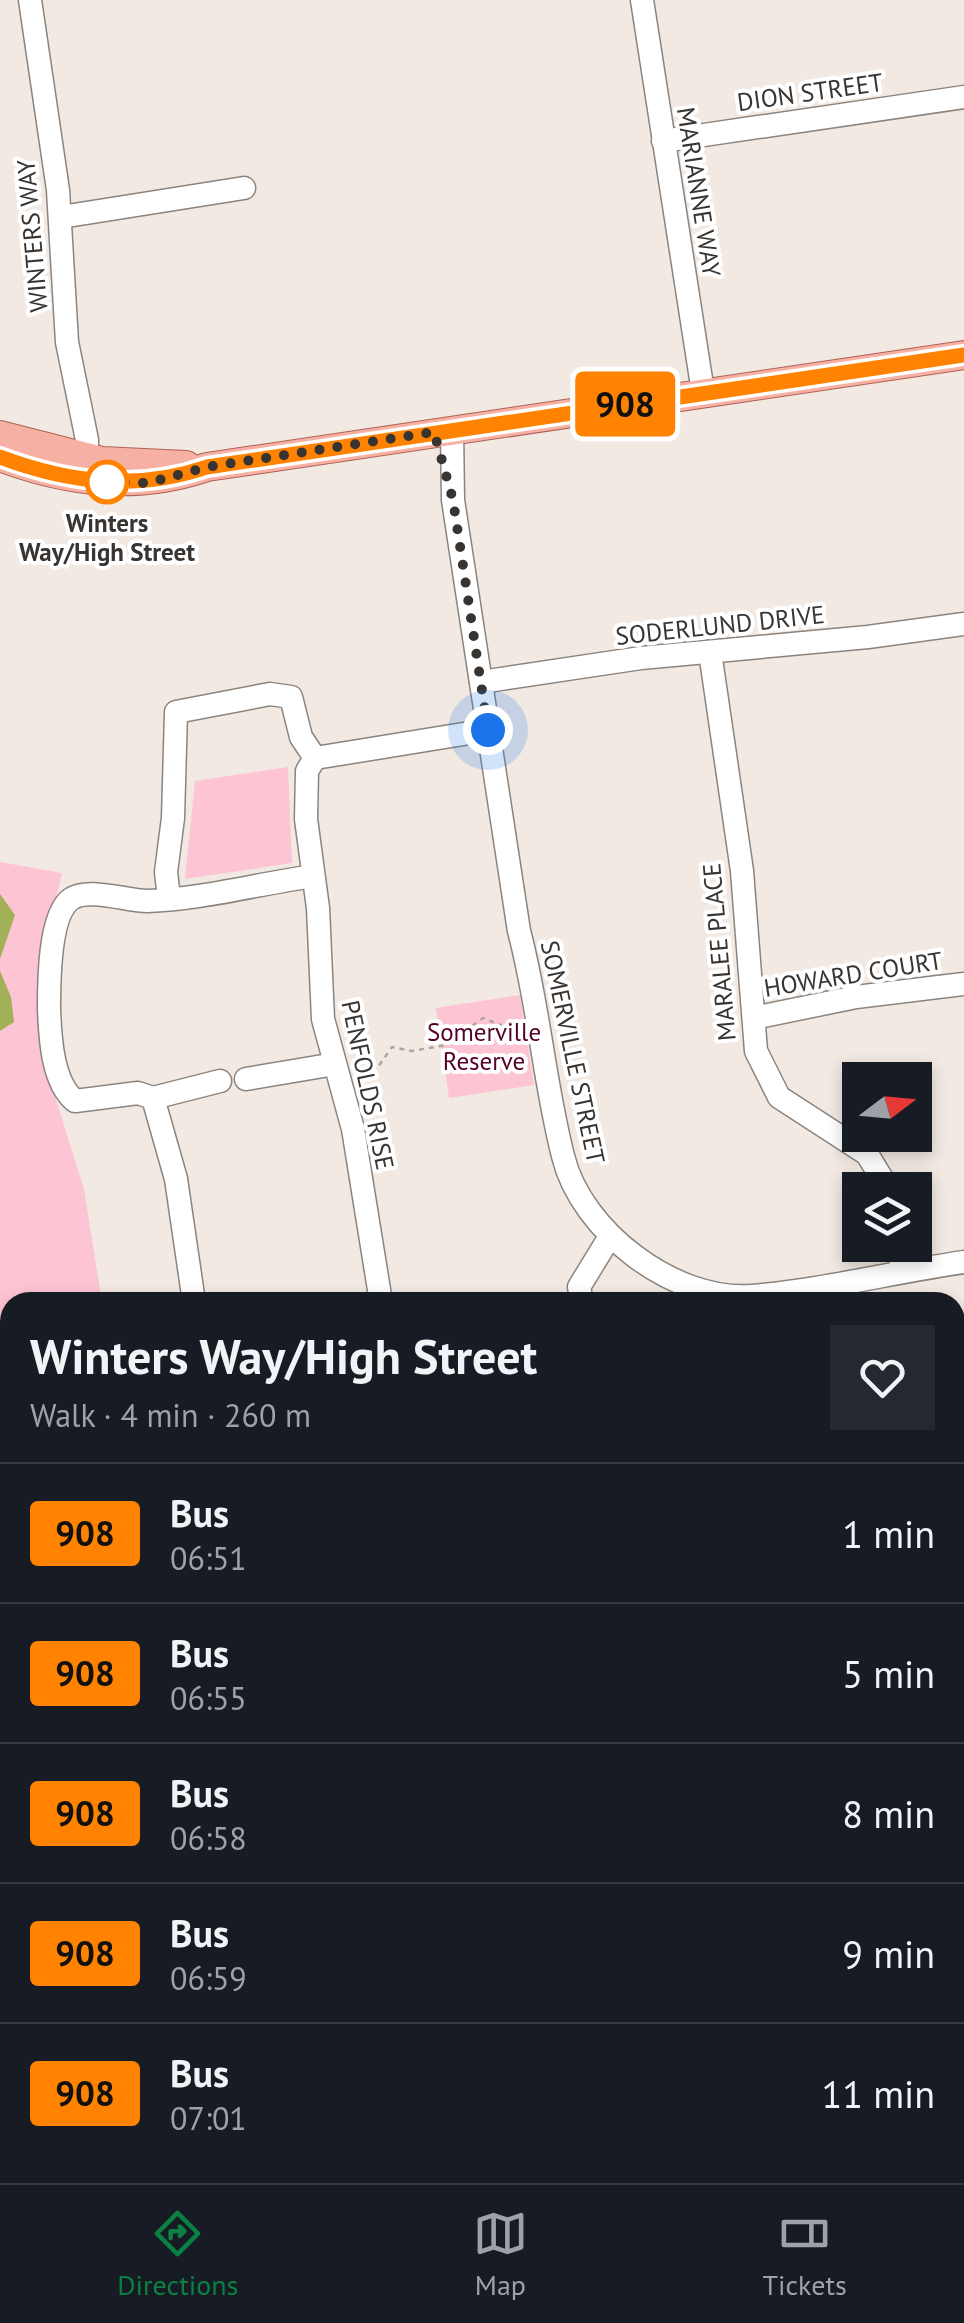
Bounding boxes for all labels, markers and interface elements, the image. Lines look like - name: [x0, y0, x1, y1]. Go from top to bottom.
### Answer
- street label: DION STREET: [735, 66, 885, 118]
- street label: MARIANNE WAY: [670, 105, 728, 279]
- street label: WINTERS WAY: [9, 158, 55, 314]
- line badge: 908: [568, 372, 682, 436]
- text: 908: [595, 381, 655, 427]
- marker: Winters Way/High Street: [86, 461, 128, 503]
- place label: Winters Way/High Street: [19, 507, 195, 568]
- street label: SODERLUND DRIVE: [614, 598, 826, 652]
- your location: [463, 705, 513, 755]
- street label: MARALEE PLACE: [695, 862, 743, 1042]
- street label: SOMERVILLE STREET: [534, 937, 612, 1167]
- street label: HOWARD COURT: [762, 944, 945, 1004]
- street label: PENFOLDS RISE: [334, 997, 402, 1173]
- park label: Somerville Reserve: [427, 1016, 541, 1077]
- north arrow: [842, 1062, 932, 1152]
- map controls: [842, 1062, 932, 1262]
- button: layers: [842, 1172, 932, 1262]
- text: Winters Way/High Street: [30, 1325, 537, 1387]
- button: heart: [830, 1325, 935, 1430]
- text: Walk · 4 min · 260 m: [30, 1394, 311, 1436]
- text: Bus: [170, 1488, 229, 1537]
- text: 1 min: [842, 1509, 935, 1558]
- text: 908: [55, 1510, 115, 1556]
- text: 06:51: [170, 1537, 247, 1579]
- text: Bus: [170, 1628, 229, 1677]
- text: 5 min: [842, 1649, 935, 1698]
- text: 908: [55, 1650, 115, 1696]
- text: 06:55: [170, 1677, 247, 1719]
- text: Bus: [170, 1768, 229, 1817]
- text: 8 min: [842, 1789, 935, 1838]
- text: 908: [55, 1790, 115, 1836]
- text: 06:58: [170, 1817, 247, 1859]
- text: Bus: [170, 1908, 229, 1957]
- text: 9 min: [842, 1929, 935, 1978]
- text: 908: [55, 1930, 115, 1976]
- text: 06:59: [170, 1957, 247, 1999]
- text: Bus: [170, 2048, 229, 2097]
- text: 11 min: [822, 2069, 935, 2118]
- text: 908: [55, 2070, 115, 2116]
- text: 07:01: [170, 2097, 247, 2139]
- tab: Directions: [117, 2206, 238, 2303]
- tab: Map: [473, 2206, 528, 2303]
- tab: Tickets: [762, 2206, 847, 2303]

